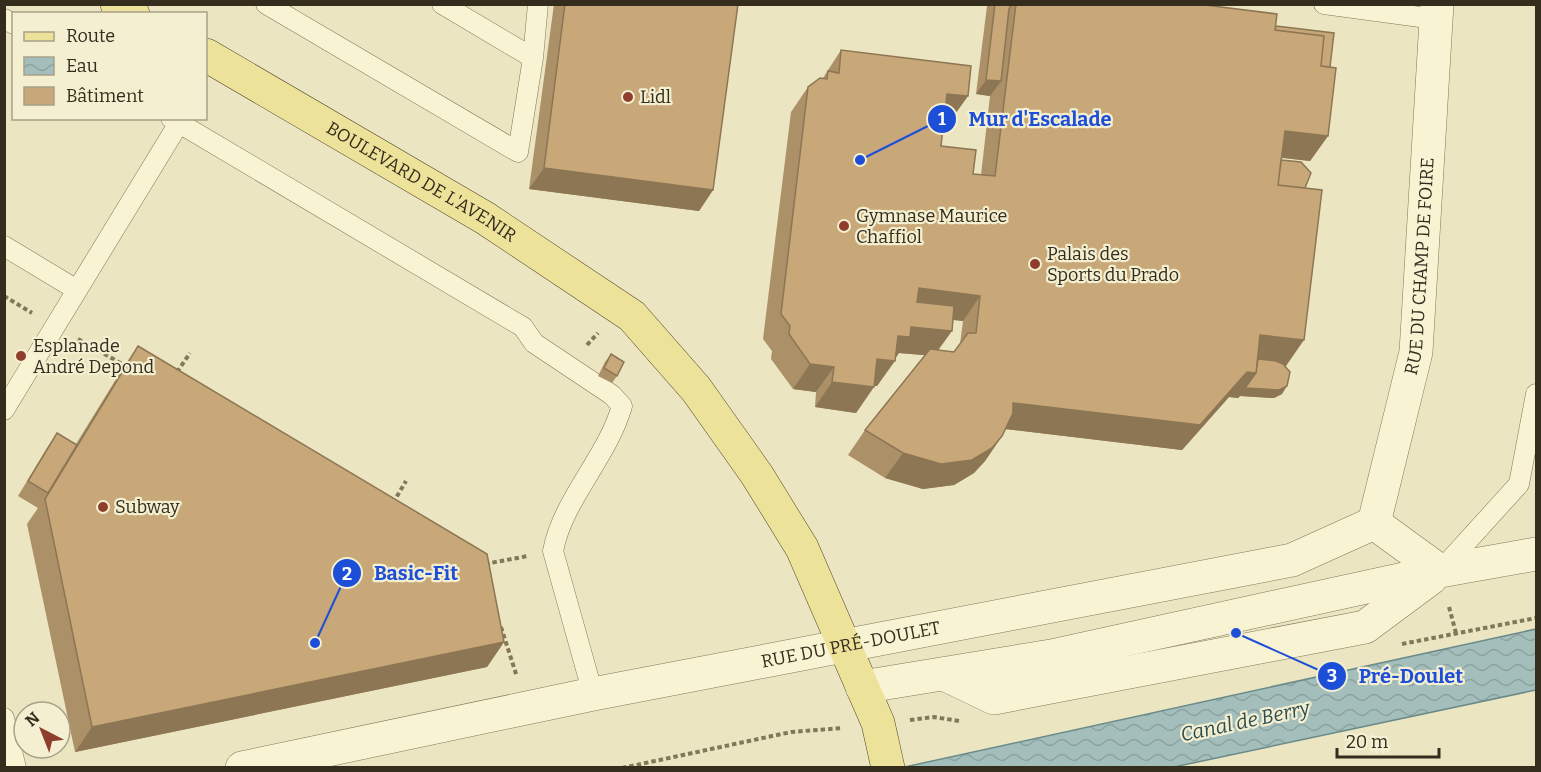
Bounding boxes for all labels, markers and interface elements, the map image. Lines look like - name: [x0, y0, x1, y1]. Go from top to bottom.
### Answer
- legend: [12, 12, 207, 120]
- text: Route: [66, 25, 115, 47]
- text: Eau: [66, 55, 98, 77]
- text: Bâtiment: [66, 85, 144, 107]
- place label: Lidl: [640, 86, 671, 108]
- marker: Lidl: [621, 90, 635, 104]
- callout: Mur d'Escalade: [927, 100, 1124, 138]
- text: Mur d'Escalade: [968, 107, 1112, 131]
- text: 1: [938, 108, 946, 130]
- street label: BOULEVARD DE L'AVENIR: [323, 117, 521, 247]
- street label: RUE DU CHAMP DE FOIRE: [1400, 157, 1439, 377]
- place label: Gymnase Maurice Chaffiol: [856, 205, 1007, 248]
- marker: Gymnase Maurice Chaffiol: [837, 219, 851, 233]
- place label: Palais des Sports du Prado: [1047, 243, 1179, 286]
- marker: Palais des Sports du Prado: [1028, 257, 1042, 271]
- place label: Esplanade André Depond: [33, 335, 155, 378]
- marker: Esplanade André Depond: [14, 349, 28, 363]
- place label: Subway: [115, 496, 180, 518]
- marker: Subway: [96, 500, 110, 514]
- callout: Basic-Fit: [332, 554, 470, 592]
- text: Basic-Fit: [374, 561, 458, 585]
- text: 2: [342, 563, 352, 585]
- street label: RUE DU PRÉ-DOULET: [759, 617, 942, 673]
- callout: Pré-Doulet: [1317, 657, 1475, 695]
- text: Pré-Doulet: [1359, 664, 1463, 688]
- text: 3: [1327, 665, 1337, 687]
- water label: Canal de Berry: [1178, 695, 1314, 746]
- north arrow: [12, 700, 72, 760]
- text: N: [21, 708, 43, 730]
- scale bar: [1337, 721, 1439, 759]
- text: 20 m: [1346, 731, 1388, 753]

